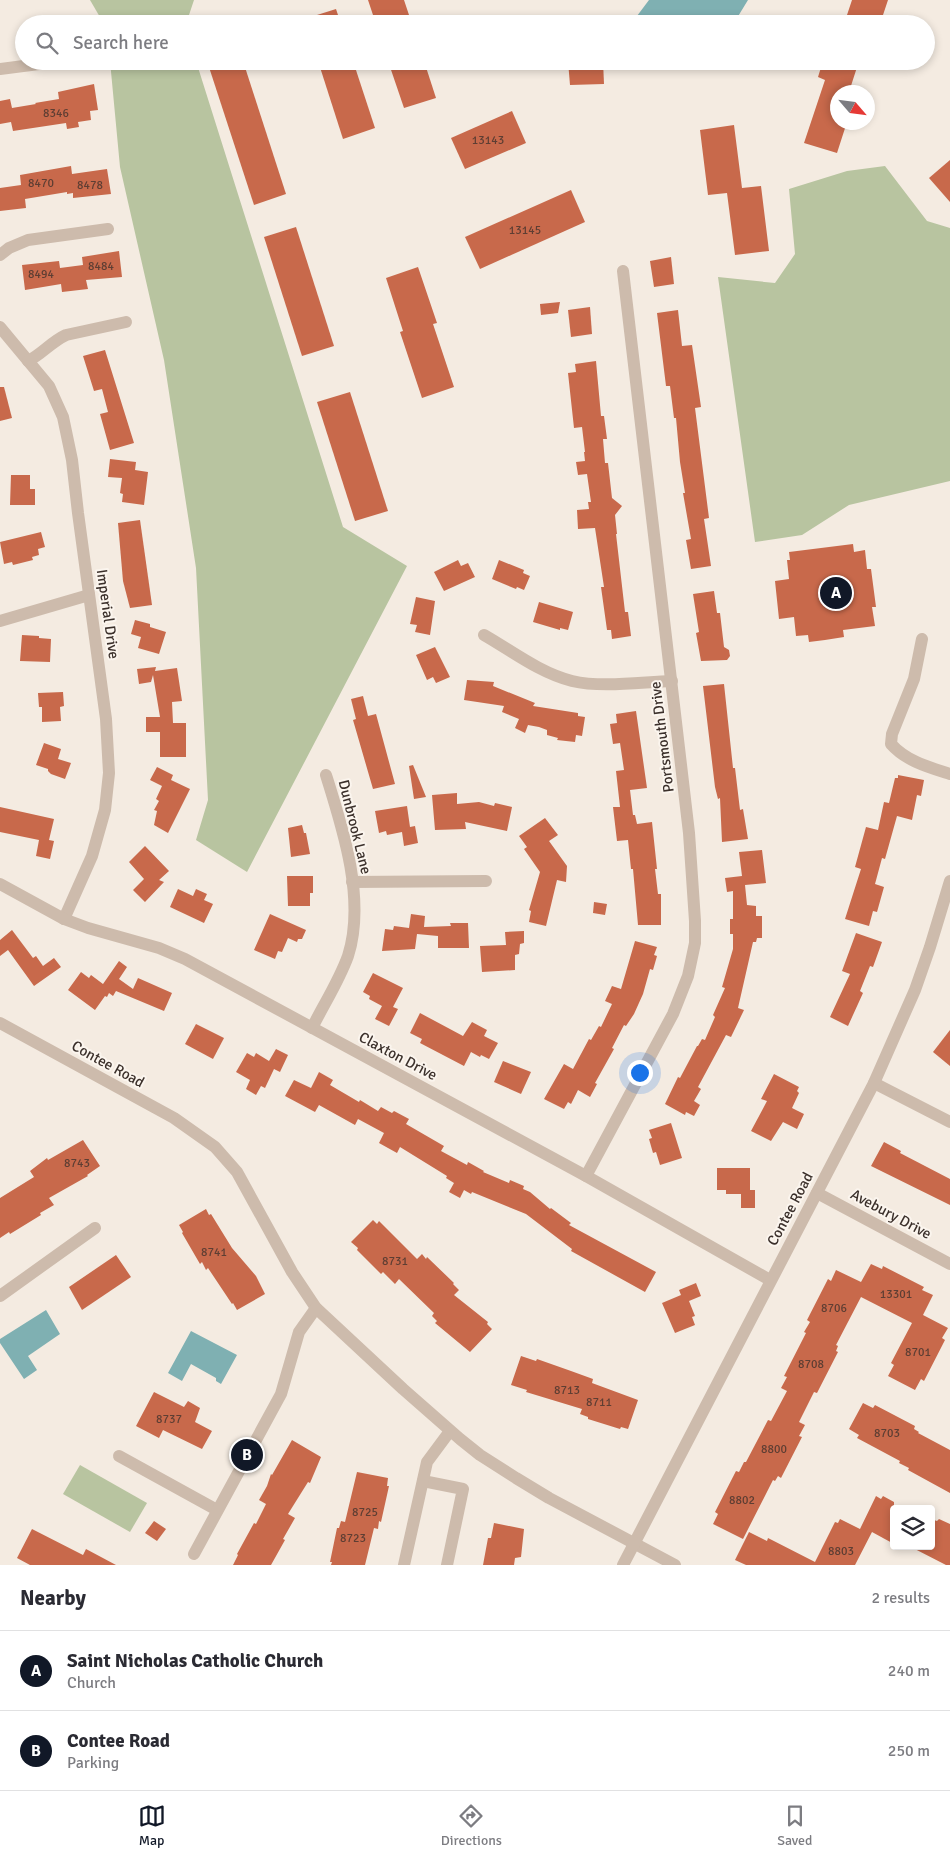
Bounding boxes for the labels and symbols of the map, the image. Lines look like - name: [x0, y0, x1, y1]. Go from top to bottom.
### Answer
- north arrow: [830, 85, 875, 130]
- house number: 8346: [43, 106, 69, 121]
- house number: 13143: [472, 133, 504, 148]
- house number: 8470: [28, 176, 54, 191]
- house number: 8478: [77, 178, 103, 193]
- house number: 13145: [509, 223, 541, 238]
- house number: 8484: [88, 259, 114, 274]
- house number: 8494: [28, 267, 54, 282]
- street label: Imperial Drive: [93, 568, 123, 660]
- pin: A: [820, 574, 852, 612]
- street label: Portsmouth Drive: [646, 680, 678, 794]
- street label: Dunbrook Lane: [335, 778, 375, 876]
- street label: Claxton Drive: [356, 1028, 440, 1084]
- street label: Contee Road: [68, 1037, 148, 1091]
- your location: [627, 1060, 653, 1086]
- house number: 8743: [64, 1156, 90, 1171]
- street label: Contee Road: [763, 1169, 817, 1249]
- street label: Avebury Drive: [848, 1185, 934, 1243]
- house number: 8741: [201, 1245, 227, 1260]
- house number: 8731: [382, 1254, 408, 1269]
- house number: 13301: [880, 1287, 912, 1302]
- house number: 8706: [821, 1301, 847, 1316]
- house number: 8701: [905, 1345, 931, 1360]
- house number: 8708: [798, 1357, 824, 1372]
- house number: 8713: [554, 1383, 580, 1398]
- house number: 8711: [586, 1395, 612, 1410]
- house number: 8737: [156, 1412, 182, 1427]
- house number: 8703: [874, 1426, 900, 1441]
- pin: B: [231, 1436, 263, 1474]
- house number: 8800: [761, 1442, 787, 1457]
- house number: 8802: [729, 1493, 755, 1508]
- house number: 8725: [352, 1505, 378, 1520]
- house number: 8723: [340, 1531, 366, 1546]
- house number: 8803: [828, 1544, 854, 1559]

